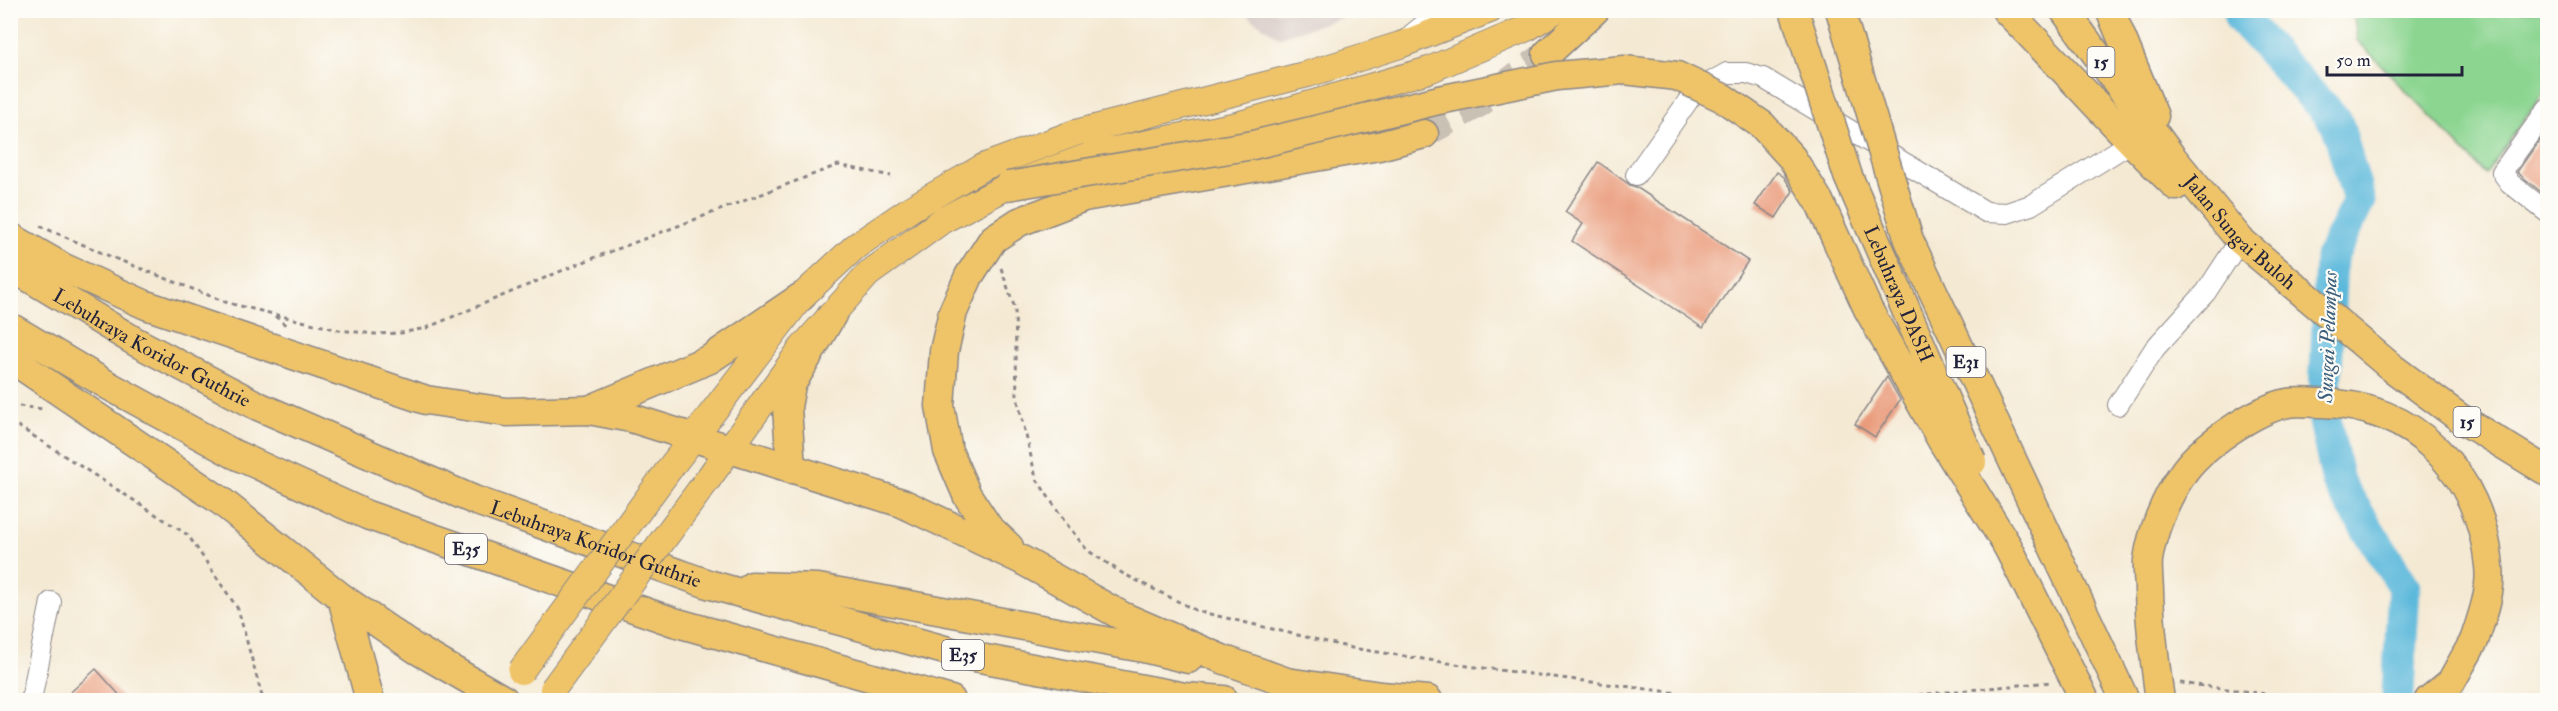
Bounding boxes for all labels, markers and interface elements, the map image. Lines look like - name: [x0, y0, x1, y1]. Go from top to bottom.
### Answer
- scale bar: [2327, 39, 2462, 77]
- road number: 15: [2088, 47, 2114, 77]
- text: 50 m: [2336, 49, 2371, 72]
- street label: Jalan Sungai Buloh: [2178, 168, 2302, 295]
- street label: Lebuhraya DASH: [1859, 222, 1940, 366]
- water label: Sungai Pelampas: [2312, 270, 2344, 404]
- street label: Lebuhraya Koridor Guthrie: [49, 283, 255, 413]
- road number: E31: [1946, 347, 1986, 377]
- road number: 15: [2454, 407, 2480, 437]
- street label: Lebuhraya Koridor Guthrie: [487, 494, 705, 593]
- road number: E35: [445, 534, 487, 564]
- road number: E35: [942, 640, 984, 670]

